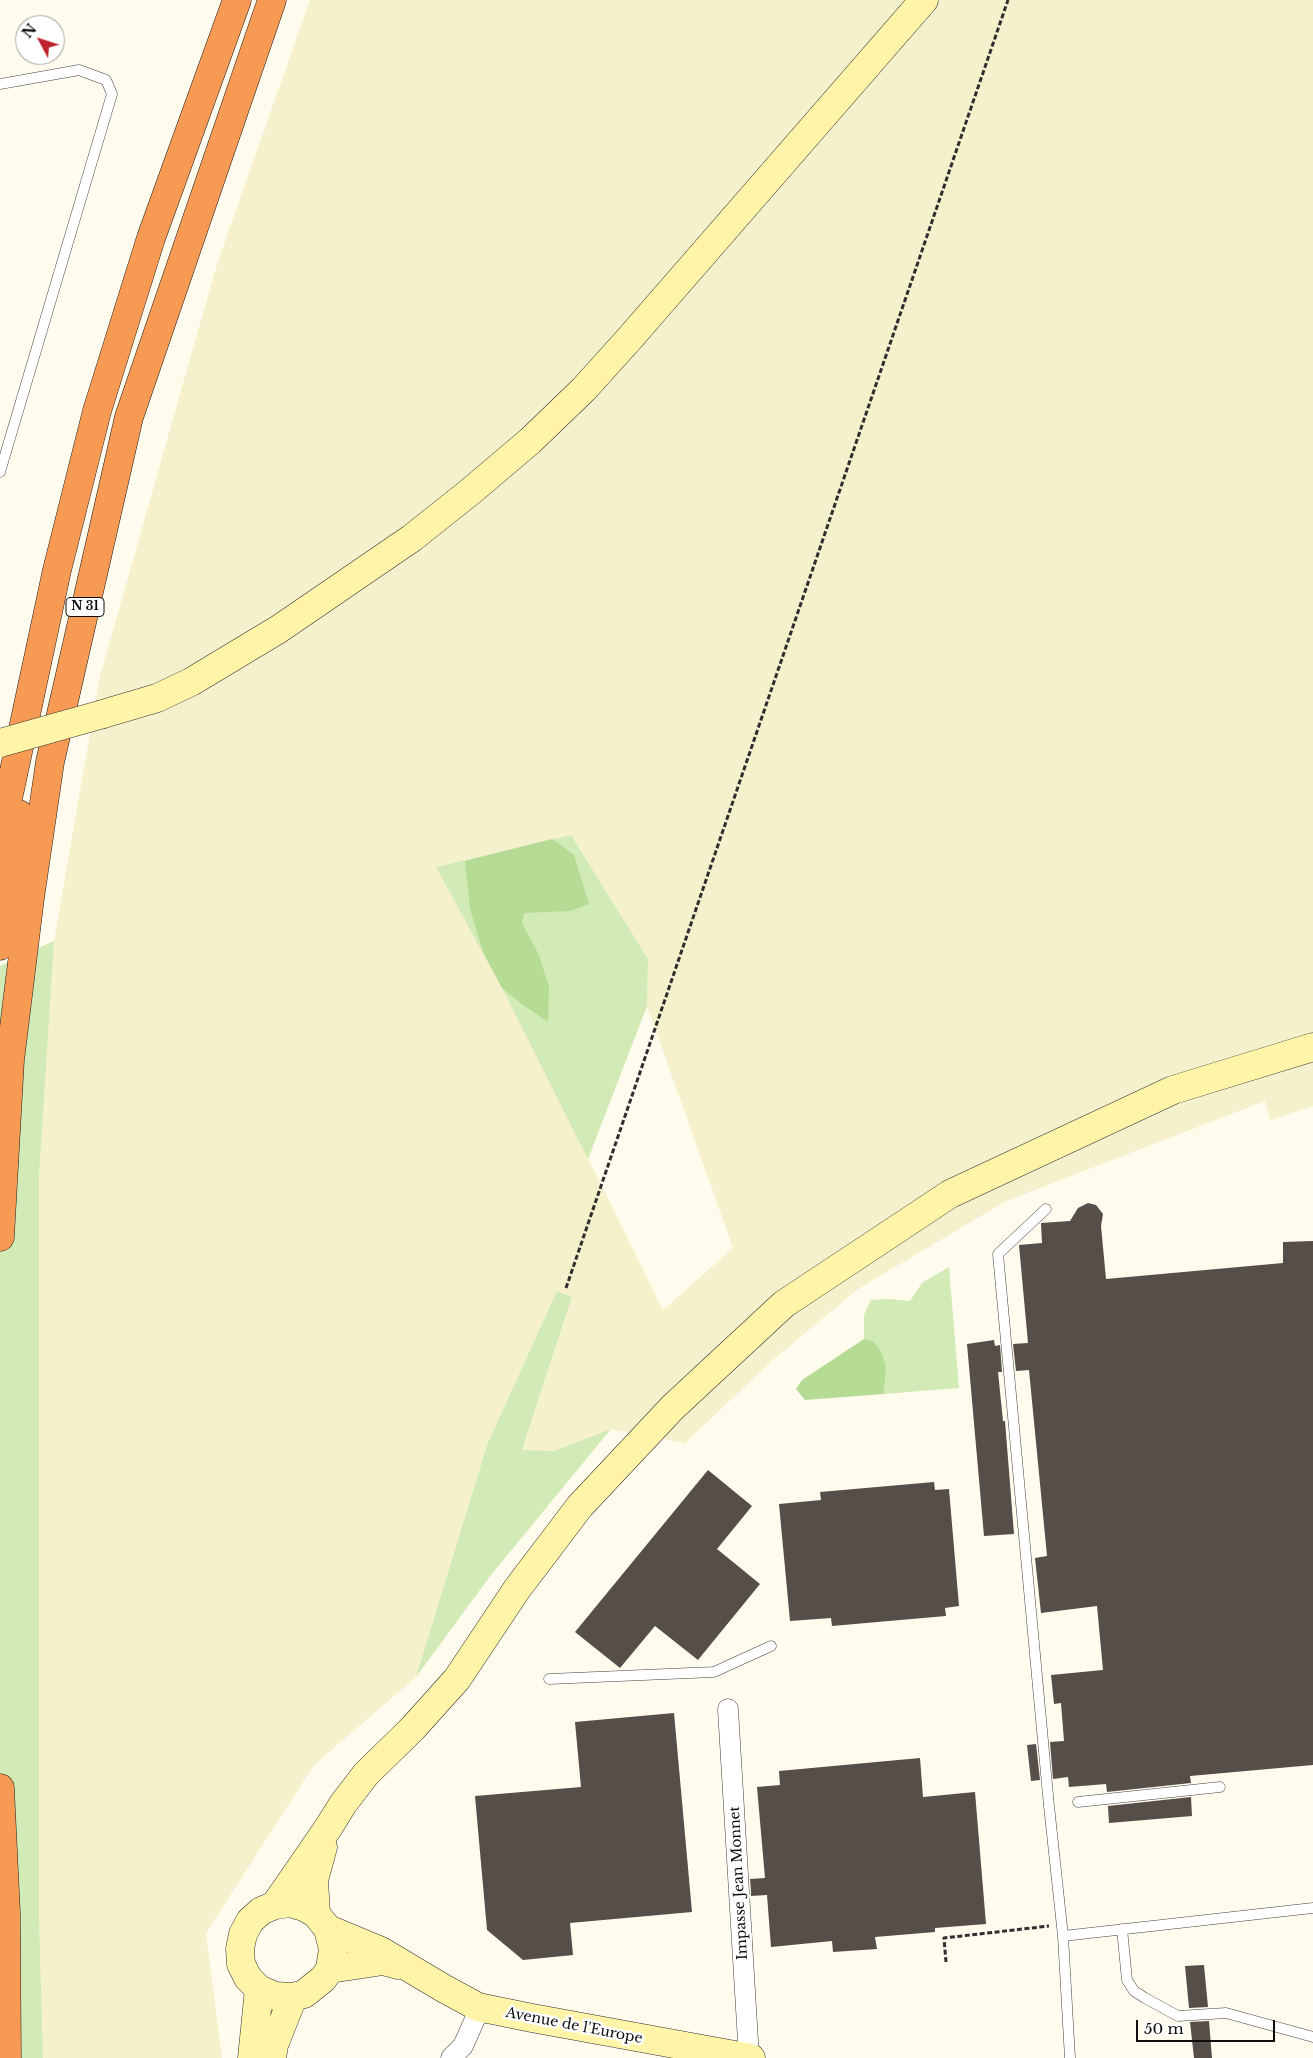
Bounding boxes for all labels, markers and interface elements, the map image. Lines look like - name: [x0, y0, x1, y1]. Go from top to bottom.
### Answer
- north arrow: [15, 15, 65, 65]
- text: N: [18, 20, 40, 42]
- road number: N 31: [66, 598, 104, 616]
- street label: Impasse Jean Monnet: [727, 1806, 751, 1960]
- street label: Avenue de l'Europe: [504, 2004, 644, 2048]
- scale bar: [1138, 2010, 1277, 2042]
- text: 50 m: [1144, 2019, 1184, 2038]

